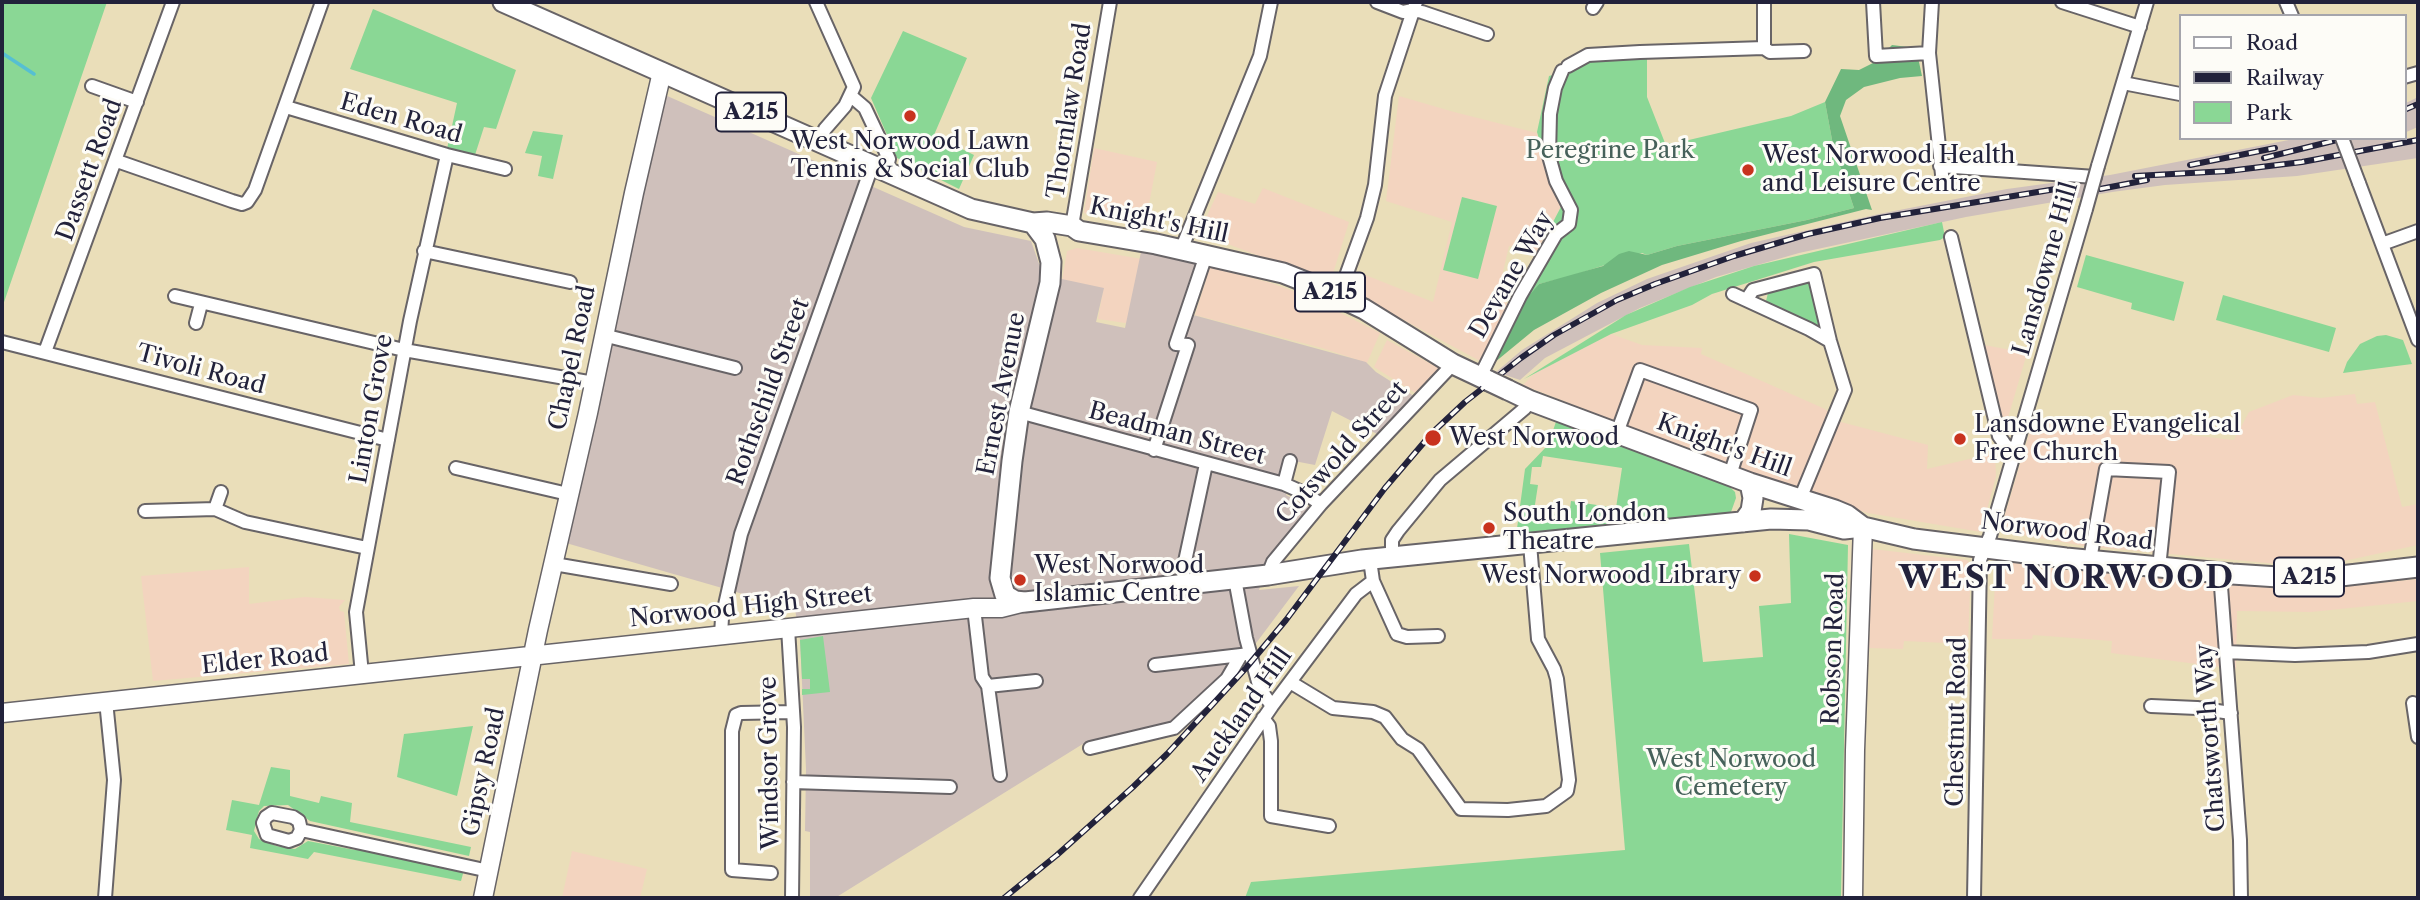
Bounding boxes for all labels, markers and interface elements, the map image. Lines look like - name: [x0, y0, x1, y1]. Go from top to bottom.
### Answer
- legend: [2178, 14, 2406, 140]
- street label: Thornlaw Road: [1042, 21, 1098, 201]
- text: Road: [2246, 30, 2298, 55]
- text: Railway: [2246, 65, 2324, 90]
- street label: Eden Road: [337, 88, 465, 150]
- road number: A215: [716, 92, 786, 132]
- street label: Dassett Road: [51, 95, 129, 245]
- text: Park: [2246, 100, 2292, 125]
- marker: West Norwood Lawn Tennis & Social Club: [902, 108, 918, 124]
- place label: West Norwood Lawn Tennis & Social Club: [790, 128, 1030, 184]
- park label: Peregrine Park: [1526, 137, 1694, 165]
- place label: West Norwood Health and Leisure Centre: [1762, 142, 2015, 198]
- marker: West Norwood Health and Leisure Centre: [1740, 162, 1756, 178]
- street label: Lansdowne Hill: [2007, 179, 2085, 359]
- street label: Knight's Hill: [1087, 192, 1231, 250]
- street label: Devane Way: [1464, 206, 1560, 344]
- road number: A215: [1295, 272, 1365, 312]
- street label: Chapel Road: [544, 283, 602, 433]
- street label: Rothschild Street: [722, 294, 816, 490]
- street label: Ernest Avenue: [972, 310, 1032, 478]
- street label: Linton Grove: [345, 332, 399, 486]
- street label: Tivoli Road: [134, 339, 268, 401]
- street label: Cotswold Street: [1270, 376, 1414, 530]
- street label: Beadman Street: [1085, 397, 1269, 471]
- street label: Knight's Hill: [1653, 408, 1795, 484]
- place label: Lansdowne Evangelical Free Church: [1974, 411, 2240, 467]
- place label: West Norwood: [1449, 424, 1619, 452]
- marker: West Norwood: [1423, 428, 1443, 448]
- marker: Lansdowne Evangelical Free Church: [1952, 431, 1968, 447]
- place label: South London Theatre: [1503, 500, 1667, 556]
- street label: Norwood Road: [1979, 507, 2155, 557]
- marker: South London Theatre: [1481, 520, 1497, 536]
- place label: West Norwood Islamic Centre: [1034, 552, 1204, 608]
- road number: A215: [2274, 558, 2344, 596]
- district label: WEST NORWOOD: [1900, 560, 2234, 598]
- place label: West Norwood Library: [1481, 562, 1741, 590]
- marker: West Norwood Library: [1747, 568, 1763, 584]
- marker: West Norwood Islamic Centre: [1012, 572, 1028, 588]
- street label: Robson Road: [1817, 572, 1851, 726]
- street label: Norwood High Street: [628, 580, 874, 634]
- street label: Chestnut Road: [1941, 637, 1973, 807]
- street label: Elder Road: [200, 639, 330, 681]
- street label: Auckland Hill: [1185, 643, 1299, 787]
- street label: Chatsworth Way: [2190, 643, 2232, 833]
- street label: Windsor Grove: [754, 676, 786, 850]
- street label: Gipsy Road: [456, 705, 512, 839]
- park label: West Norwood Cemetery: [1646, 746, 1816, 802]

